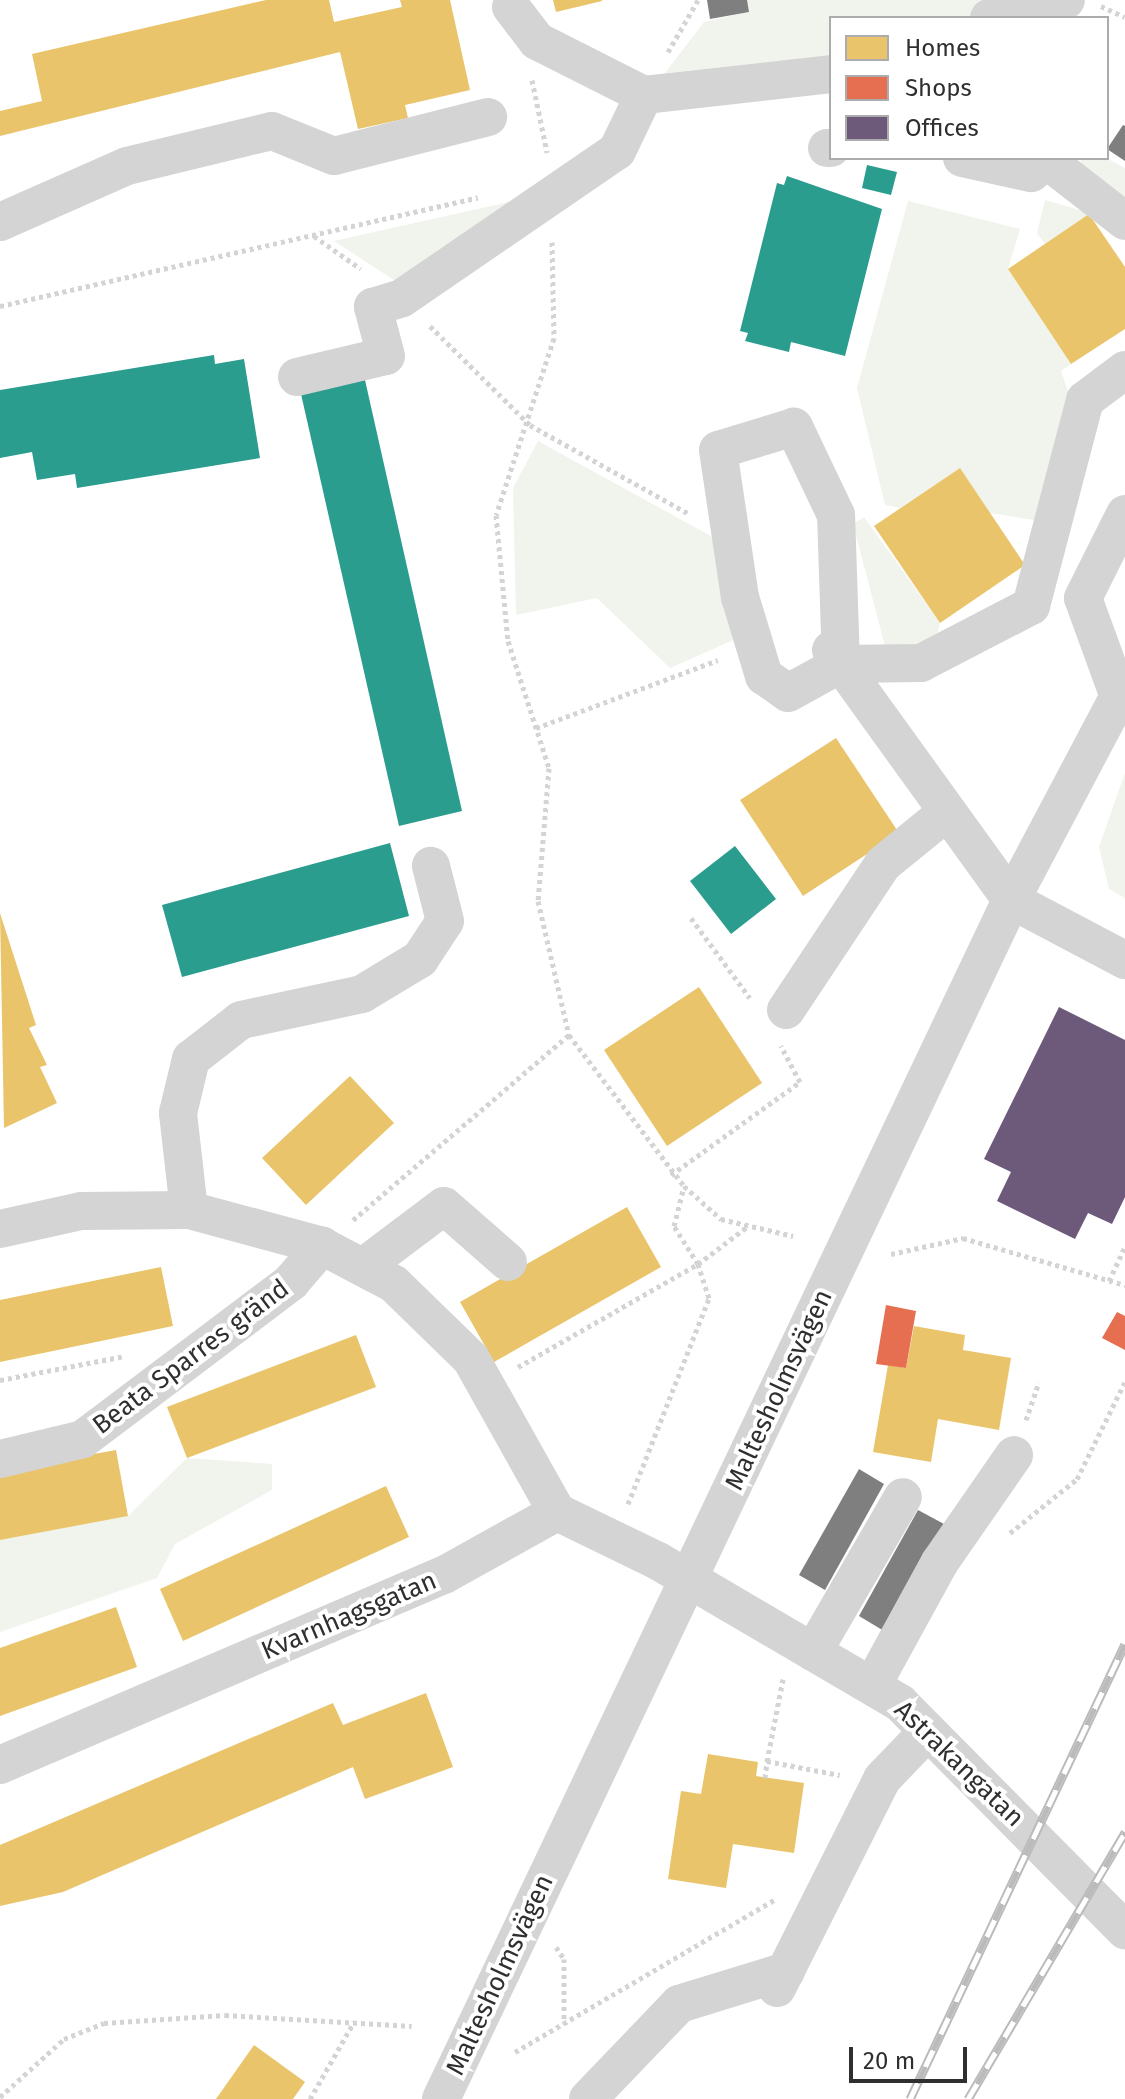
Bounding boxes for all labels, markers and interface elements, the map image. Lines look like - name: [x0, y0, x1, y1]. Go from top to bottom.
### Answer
- legend: [829, 16, 1109, 160]
- text: Homes: [905, 34, 980, 62]
- text: Shops: [905, 74, 972, 102]
- text: Offices: [905, 114, 979, 142]
- street label: Beata Sparres gränd: [87, 1273, 295, 1441]
- street label: Maltesholmsvägen: [719, 1285, 839, 1495]
- street label: Kvarnhagsgatan: [257, 1565, 441, 1667]
- street label: Astrakangatan: [888, 1695, 1030, 1833]
- street label: Maltesholmsvägen: [440, 1870, 560, 2080]
- scale bar: [853, 2031, 971, 2081]
- text: 20 m: [863, 2047, 915, 2075]

